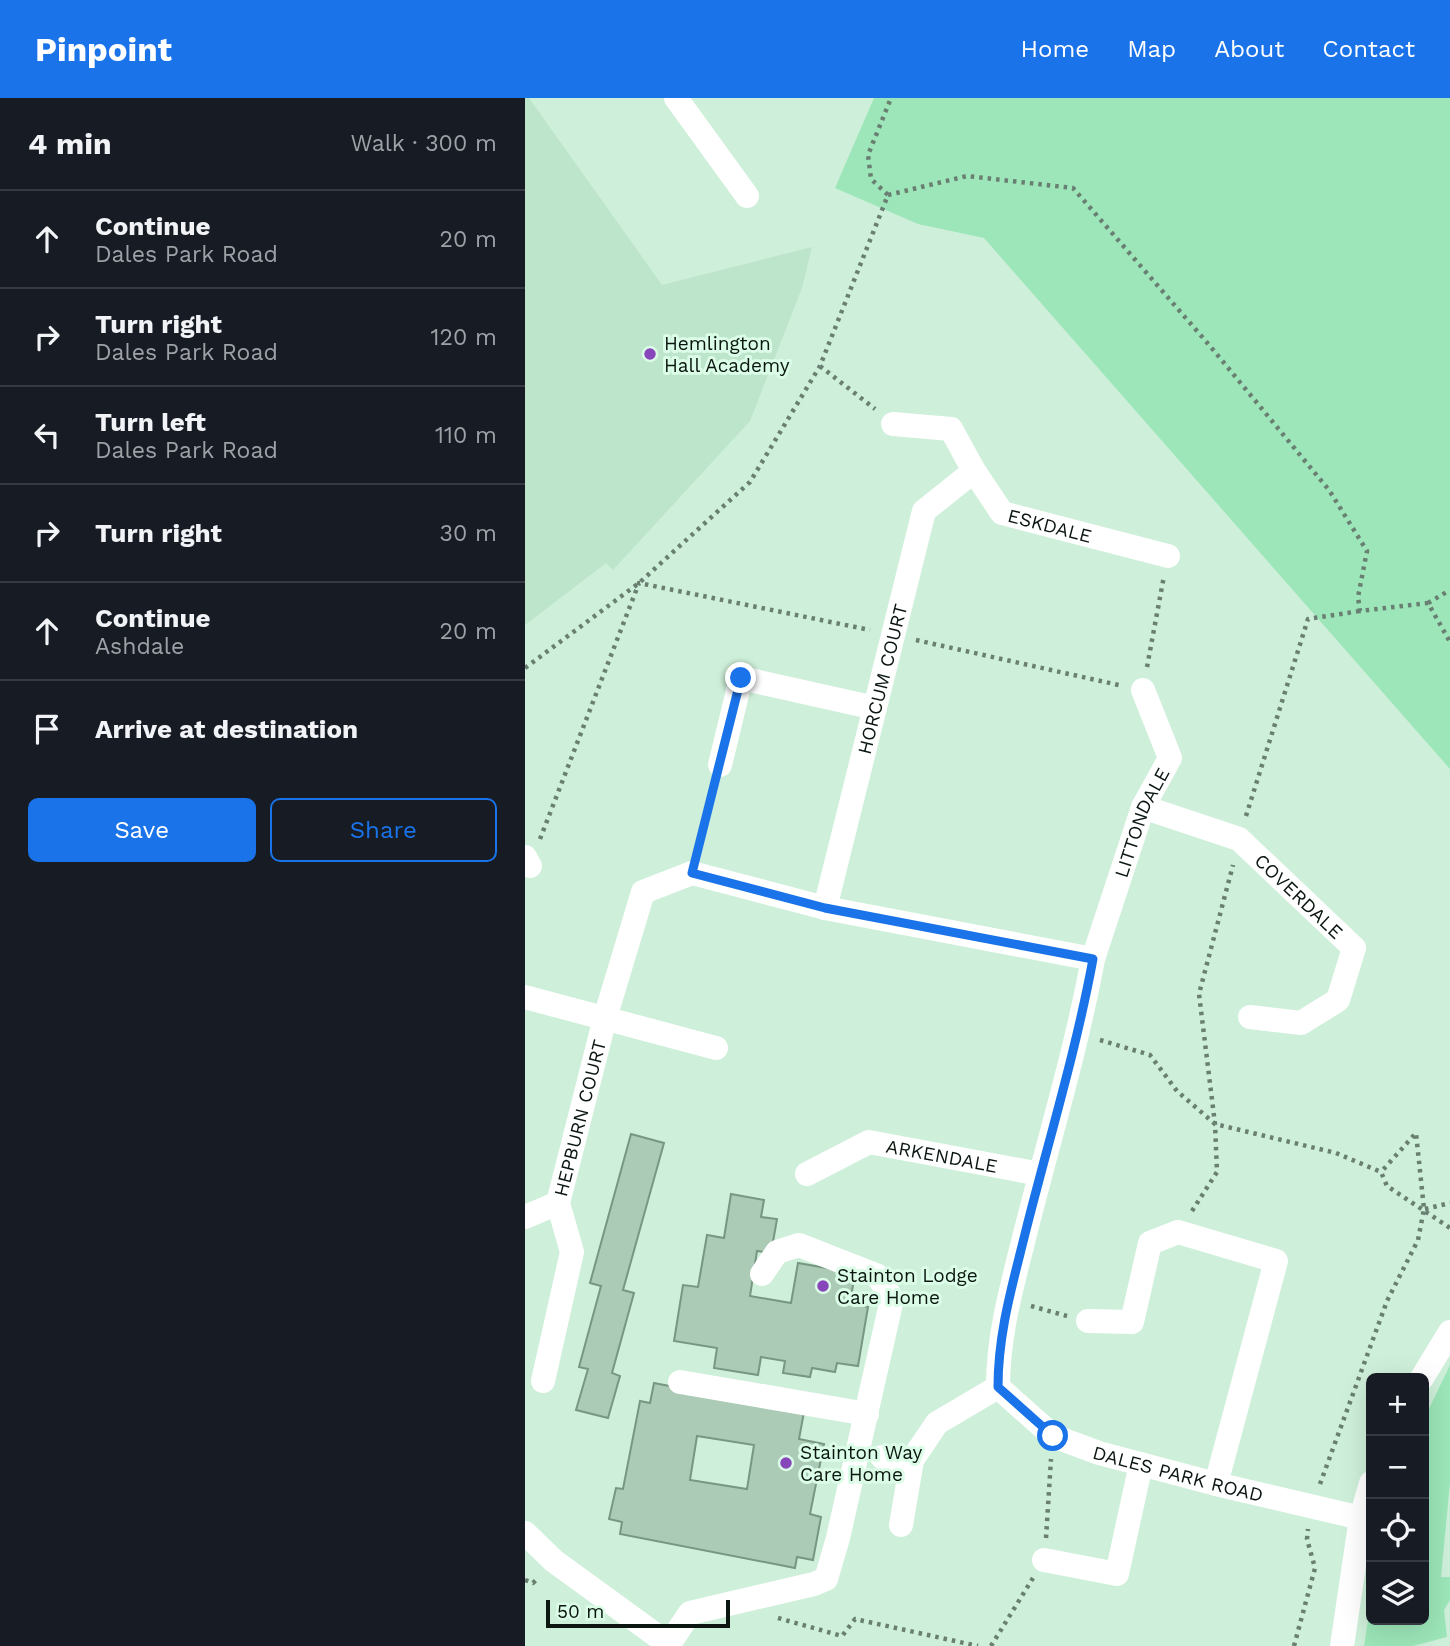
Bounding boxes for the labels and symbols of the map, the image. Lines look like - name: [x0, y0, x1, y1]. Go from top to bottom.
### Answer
- place label: Hemlington Hall Academy: [664, 332, 790, 377]
- marker: Hemlington Hall Academy: [642, 346, 658, 362]
- street label: ESKDALE: [1005, 503, 1094, 547]
- street label: HORCUM COURT: [852, 601, 912, 757]
- route end: [725, 662, 756, 693]
- street label: LITTONDALE: [1109, 763, 1174, 880]
- street label: COVERDALE: [1250, 849, 1348, 943]
- street label: HEPBURN COURT: [549, 1037, 611, 1199]
- street label: ARKENDALE: [884, 1134, 1000, 1177]
- place label: Stainton Lodge Care Home: [837, 1264, 978, 1309]
- marker: Stainton Lodge Care Home: [815, 1278, 831, 1294]
- route start: [1037, 1420, 1068, 1451]
- street label: DALES PARK ROAD: [1090, 1440, 1265, 1506]
- place label: Stainton Way Care Home: [800, 1441, 922, 1486]
- marker: Stainton Way Care Home: [778, 1455, 794, 1471]
- scale bar: [546, 1597, 730, 1629]

